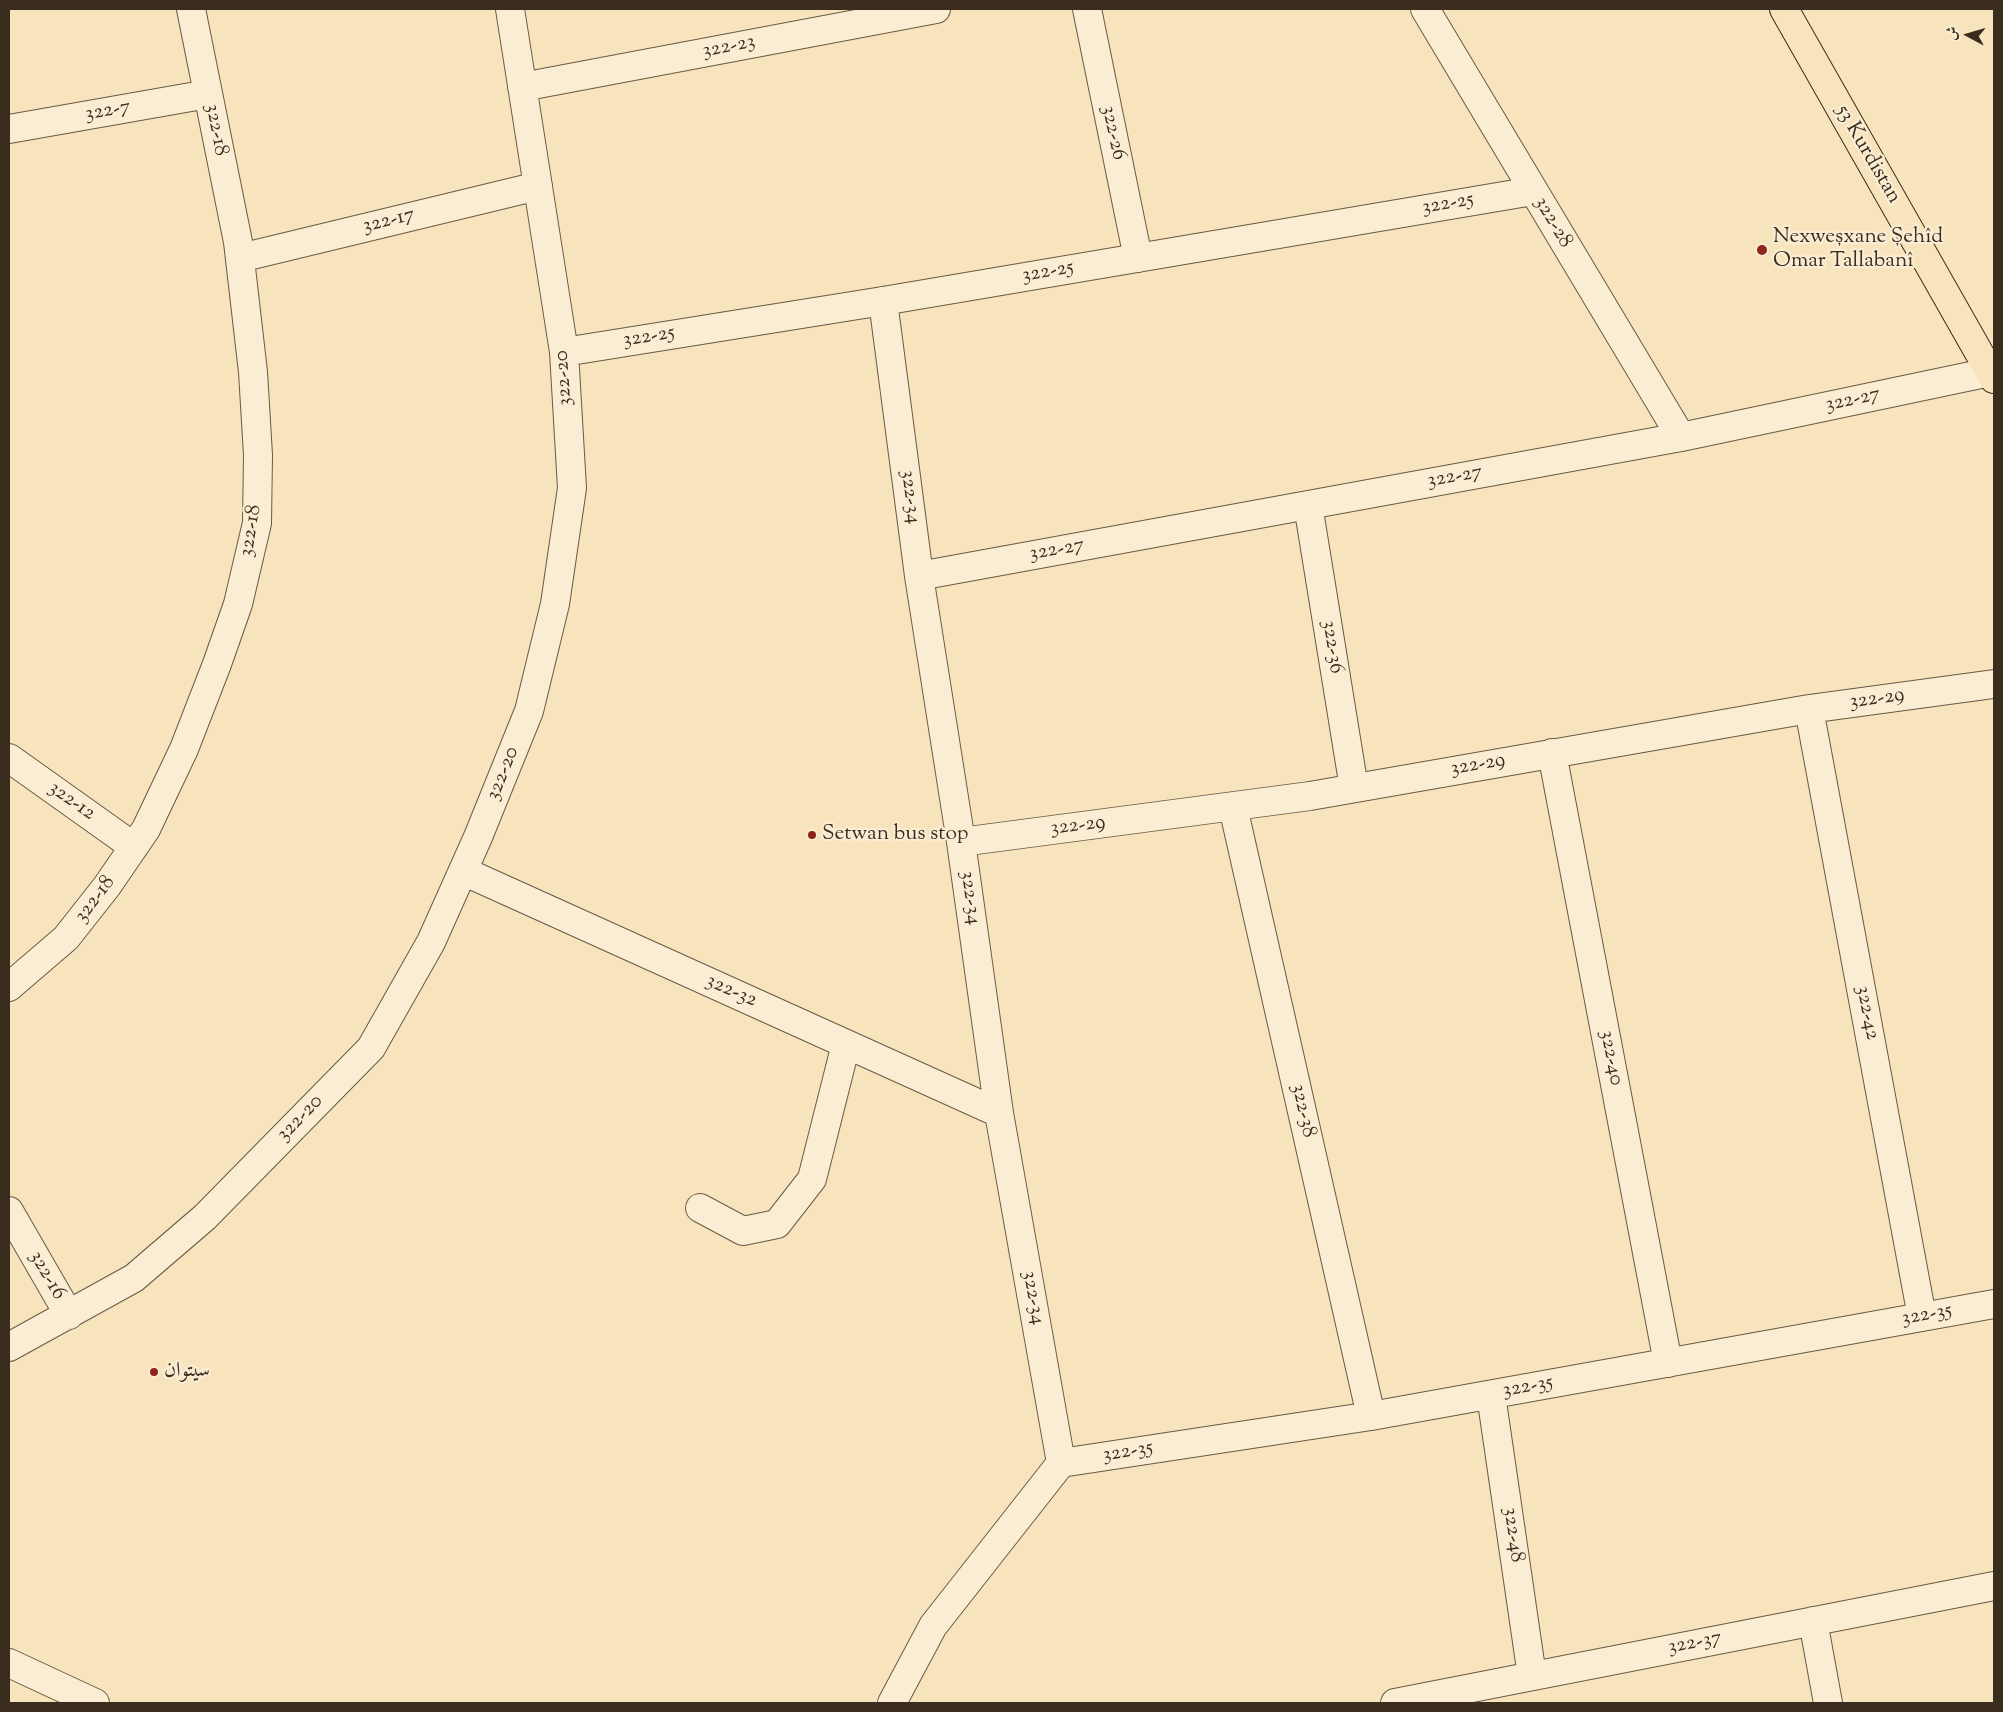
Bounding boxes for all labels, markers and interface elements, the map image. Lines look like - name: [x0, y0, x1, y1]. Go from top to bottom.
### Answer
- north arrow: [1943, 10, 1993, 60]
- text: ش: [1942, 25, 1964, 41]
- street label: 322-23: [700, 31, 758, 65]
- street label: 322-7: [83, 96, 133, 128]
- street label: 53 Kurdistan: [1829, 101, 1905, 209]
- street label: 322-18: [198, 102, 232, 158]
- street label: 322-26: [1094, 103, 1130, 163]
- street label: 322-25: [1420, 188, 1476, 222]
- street label: 322-28: [1527, 193, 1577, 253]
- street label: 322-17: [360, 203, 418, 241]
- place label: Nexweşxane Şehîd Omar Tallabanî: [1773, 225, 1943, 275]
- marker: Nexweşxane Şehîd Omar Tallabanî: [1755, 243, 1769, 257]
- street label: 322-25: [1020, 256, 1076, 290]
- street label: 322-25: [621, 321, 677, 355]
- street label: 322-20: [550, 349, 580, 407]
- street label: 322-27: [1823, 383, 1883, 419]
- street label: 322-27: [1426, 461, 1484, 495]
- street label: 322-34: [893, 468, 925, 526]
- street label: 322-18: [235, 503, 269, 559]
- street label: 322-27: [1028, 534, 1086, 568]
- street label: 322-36: [1314, 618, 1348, 676]
- street label: 322-29: [1848, 684, 1906, 716]
- street label: 322-20: [482, 743, 526, 805]
- street label: 322-29: [1449, 749, 1507, 783]
- street label: 322-12: [42, 777, 100, 827]
- street label: 322-29: [1049, 811, 1107, 843]
- place label: Setwan bus stop: [822, 822, 968, 848]
- marker: Setwan bus stop: [806, 829, 818, 841]
- street label: 322-34: [953, 869, 985, 927]
- street label: 322-18: [70, 871, 122, 929]
- street label: 322-32: [701, 970, 761, 1014]
- street label: 322-42: [1848, 984, 1884, 1042]
- street label: 322-40: [1592, 1028, 1628, 1088]
- street label: 322-38: [1284, 1082, 1320, 1140]
- street label: 322-20: [272, 1090, 330, 1148]
- street label: 322-16: [22, 1247, 70, 1305]
- street label: 322-34: [1015, 1269, 1049, 1327]
- street label: 322-35: [1900, 1299, 1954, 1333]
- place label: سيتوان: [164, 1359, 210, 1385]
- marker: سيتوان: [148, 1366, 160, 1378]
- street label: 322-35: [1501, 1371, 1555, 1405]
- street label: 322-35: [1101, 1437, 1155, 1469]
- street label: 322-48: [1496, 1506, 1528, 1564]
- street label: 322-37: [1666, 1626, 1724, 1662]

